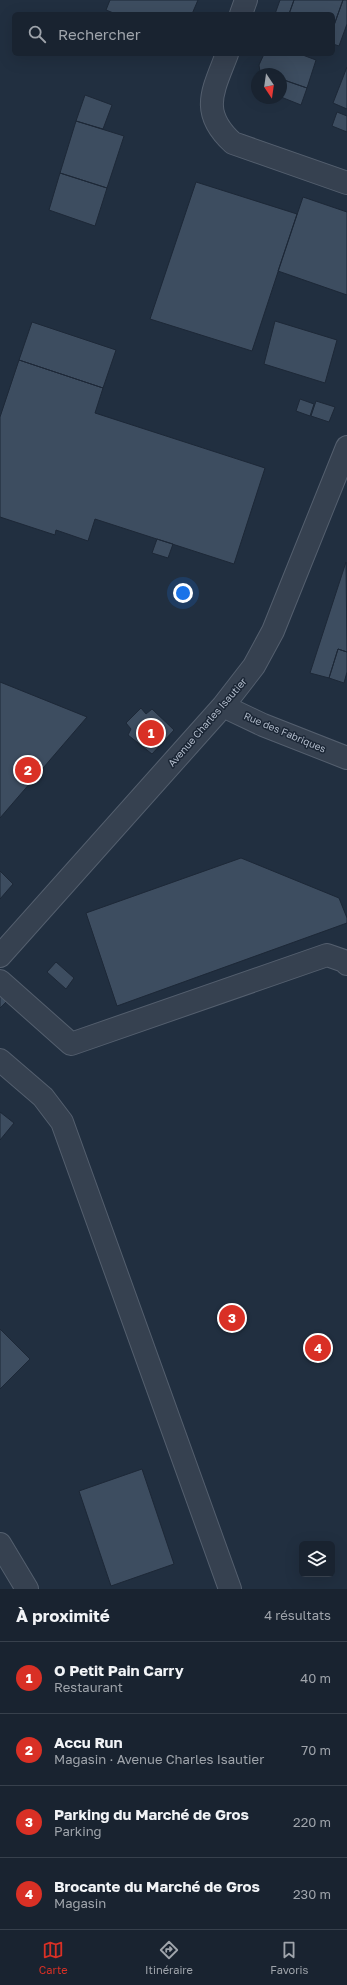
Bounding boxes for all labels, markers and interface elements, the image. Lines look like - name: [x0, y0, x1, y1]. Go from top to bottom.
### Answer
- search box: [12, 12, 335, 56]
- icon: search: [26, 23, 48, 45]
- text: Rechercher: [58, 25, 141, 43]
- north arrow: [251, 68, 287, 104]
- your location: [173, 583, 193, 603]
- street label: Avenue Charles Isautier: [165, 675, 249, 769]
- street label: Rue des Fabriques: [242, 709, 328, 755]
- pin: 1: [138, 718, 164, 748]
- pin: 2: [15, 755, 41, 785]
- pin: 3: [219, 1303, 245, 1333]
- pin: 4: [305, 1333, 331, 1363]
- map controls: [299, 1541, 335, 1577]
- button: layers: [299, 1541, 335, 1577]
- text: À proximité: [16, 1605, 110, 1626]
- text: 4 résultats: [264, 1607, 331, 1623]
- text: O Petit Pain Carry: [54, 1661, 184, 1679]
- text: 1: [26, 1670, 32, 1686]
- text: 40 m: [300, 1670, 331, 1686]
- text: Restaurant: [54, 1679, 123, 1695]
- text: Accu Run: [54, 1733, 123, 1751]
- text: 2: [25, 1742, 33, 1758]
- text: 70 m: [301, 1742, 331, 1758]
- text: Magasin · Avenue Charles Isautier: [54, 1751, 264, 1767]
- text: Parking du Marché de Gros: [54, 1805, 249, 1823]
- text: 3: [25, 1814, 33, 1830]
- text: 220 m: [293, 1814, 331, 1830]
- text: Parking: [54, 1823, 102, 1839]
- text: Brocante du Marché de Gros: [54, 1877, 260, 1895]
- text: 4: [25, 1886, 33, 1902]
- text: 230 m: [293, 1886, 331, 1902]
- text: Magasin: [54, 1895, 106, 1911]
- tab: Carte: [39, 1939, 68, 1976]
- tab: Itinéraire: [145, 1939, 193, 1976]
- tab: Favoris: [270, 1939, 308, 1976]

